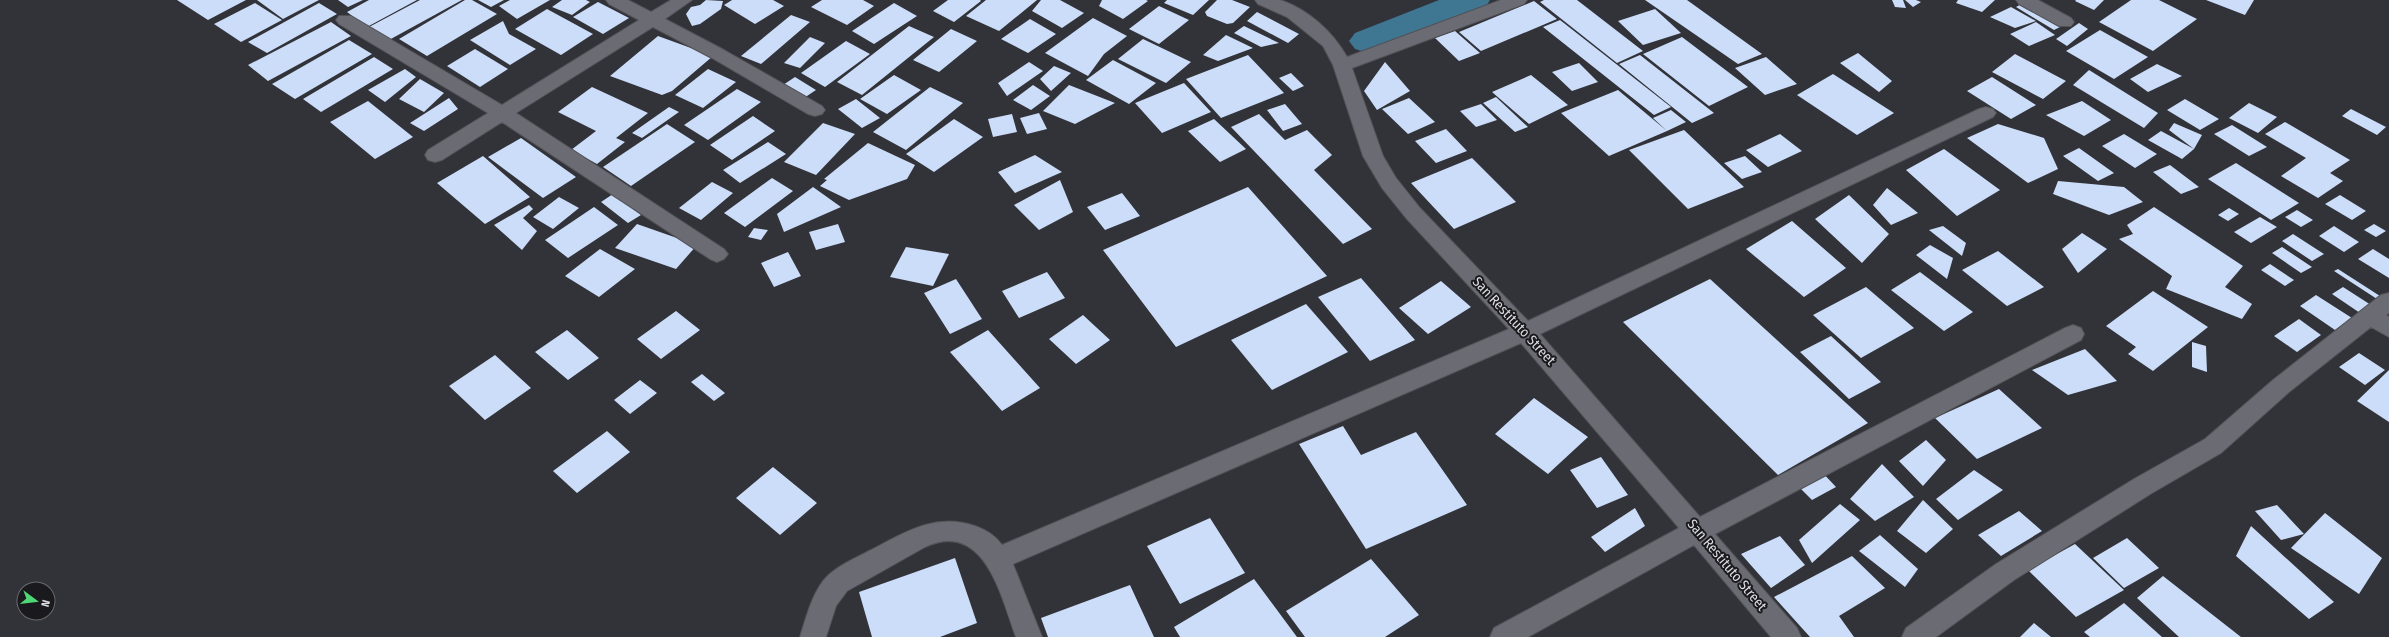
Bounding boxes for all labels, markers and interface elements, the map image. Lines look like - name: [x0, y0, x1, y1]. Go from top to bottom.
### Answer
- street label: San Restituto Street: [1469, 273, 1559, 369]
- street label: San Restituto Street: [1684, 516, 1770, 615]
- north arrow: [16, 581, 56, 621]
- text: N: [38, 599, 52, 608]

